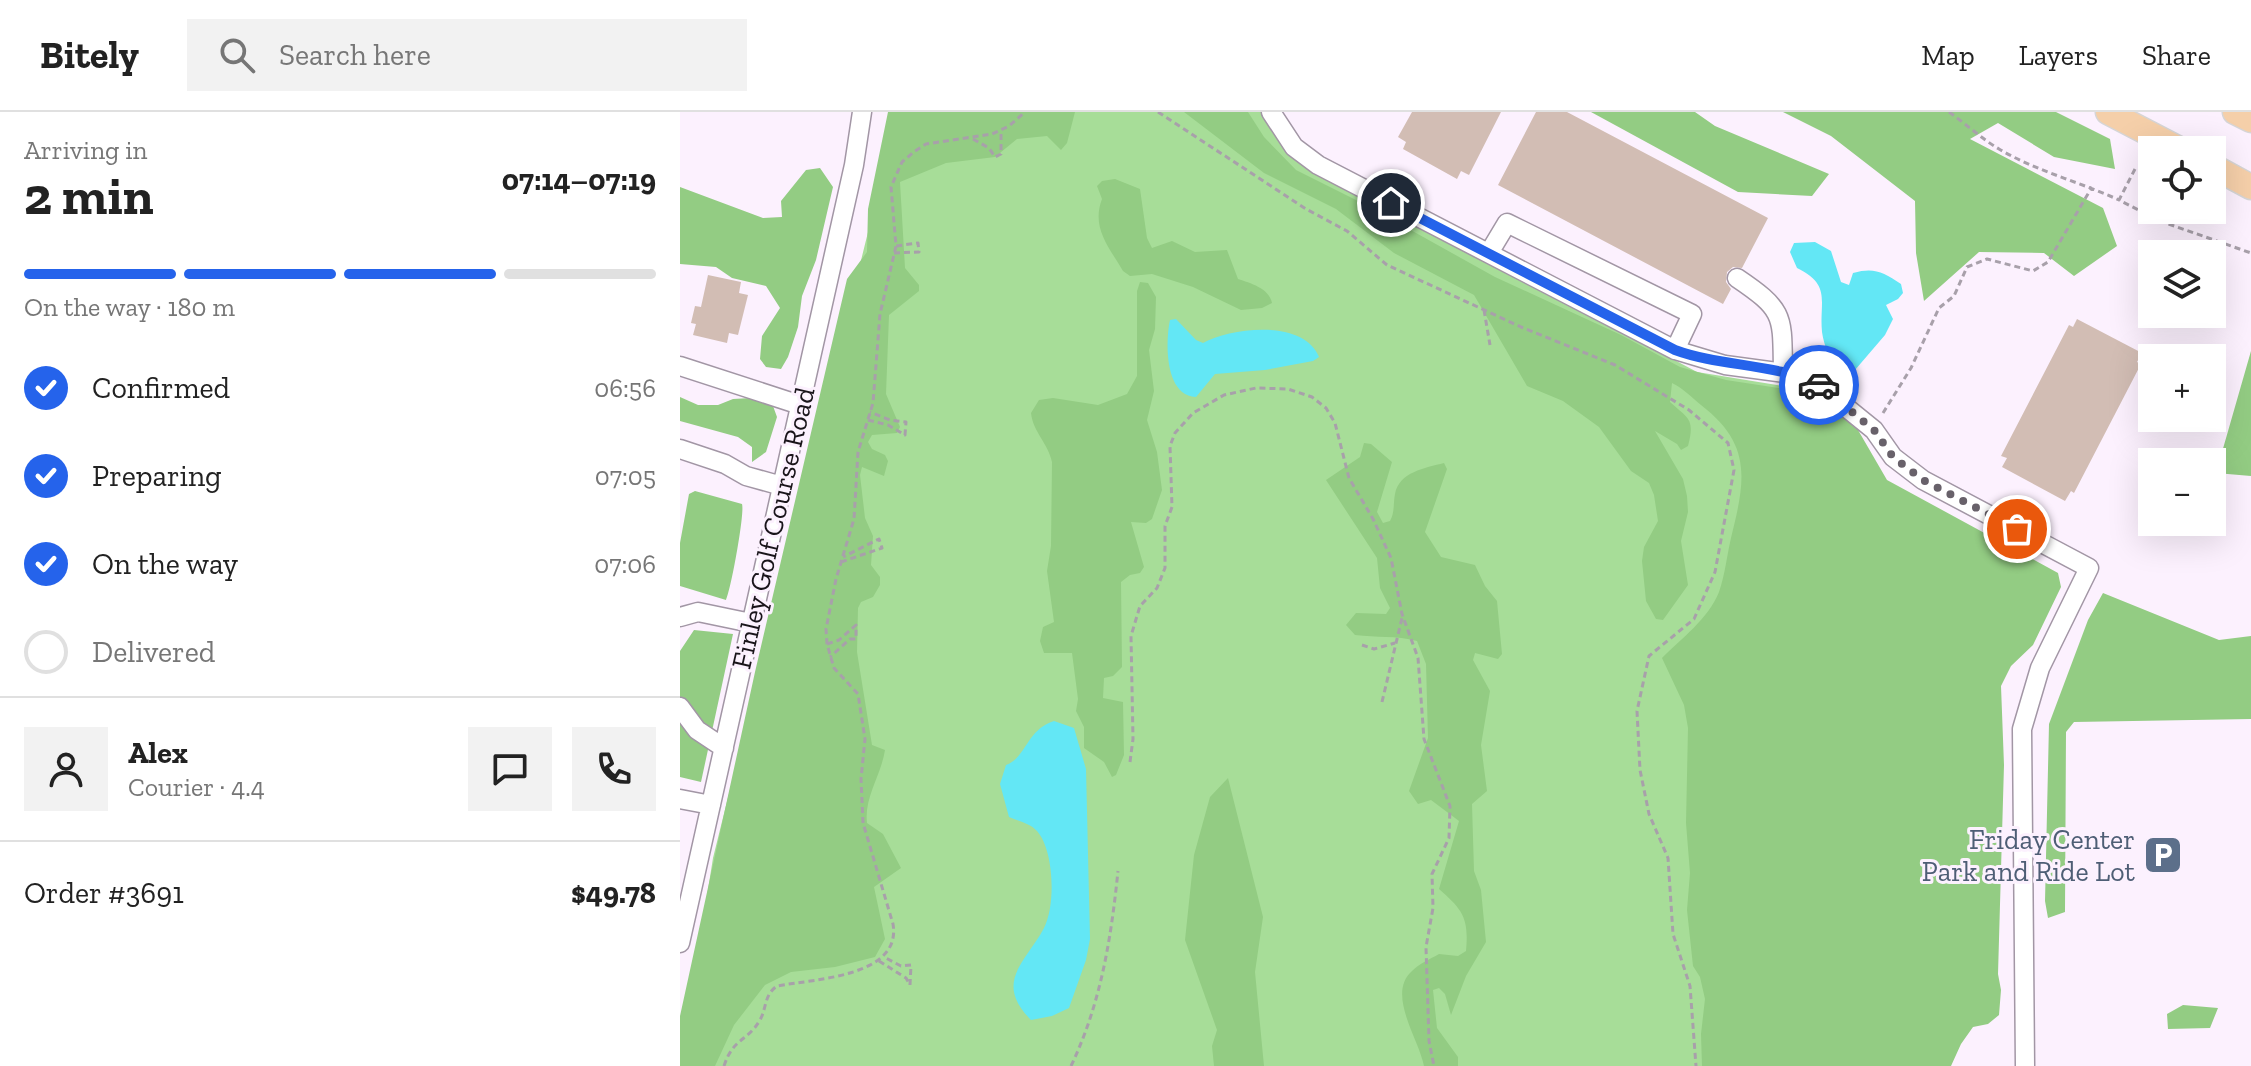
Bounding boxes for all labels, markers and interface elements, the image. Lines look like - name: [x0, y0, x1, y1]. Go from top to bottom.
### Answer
- search box: [187, 19, 747, 91]
- text: Bitely: [40, 32, 139, 78]
- icon: search: [215, 33, 259, 77]
- text: Search here: [279, 37, 431, 73]
- text: Map: [1921, 39, 1975, 72]
- text: Layers: [2019, 39, 2098, 72]
- text: Share: [2142, 39, 2211, 72]
- text: Arriving in: [24, 134, 147, 166]
- map controls: [2138, 136, 2226, 536]
- button: locate: [2138, 136, 2226, 224]
- text: 07:14–07:19: [502, 162, 656, 198]
- text: 2 min: [24, 165, 154, 227]
- pin: [1357, 169, 1425, 237]
- icon: home: [1369, 181, 1413, 225]
- button: layers: [2138, 240, 2226, 328]
- text: On the way · 180 m: [24, 291, 235, 323]
- button: +: [2138, 344, 2226, 432]
- courier: [1779, 345, 1859, 425]
- icon: car: [1797, 363, 1841, 407]
- icon: check: [24, 366, 68, 410]
- text: Confirmed: [92, 370, 230, 406]
- text: 06:56: [594, 372, 656, 404]
- street label: Finley Golf Course Road: [725, 384, 821, 672]
- button: −: [2138, 448, 2226, 536]
- icon: check: [24, 454, 68, 498]
- text: Preparing: [92, 458, 222, 494]
- text: 07:05: [595, 460, 656, 492]
- pin: [1983, 495, 2051, 563]
- icon: bag: [1995, 507, 2039, 551]
- icon: check: [24, 542, 68, 586]
- text: On the way: [92, 546, 238, 582]
- text: 07:06: [594, 548, 656, 580]
- text: Delivered: [92, 634, 215, 670]
- button: person: [24, 727, 108, 811]
- button: chat: [468, 727, 552, 811]
- button: phone: [572, 727, 656, 811]
- text: Alex: [128, 735, 188, 771]
- text: Courier · 4.4: [128, 771, 265, 803]
- place label: Friday Center Park and Ride Lot: [1922, 823, 2136, 888]
- parking icon: Friday Center Park and Ride Lot: [2142, 834, 2184, 876]
- text: Order #3691: [24, 875, 184, 911]
- text: $49.78: [571, 875, 656, 911]

